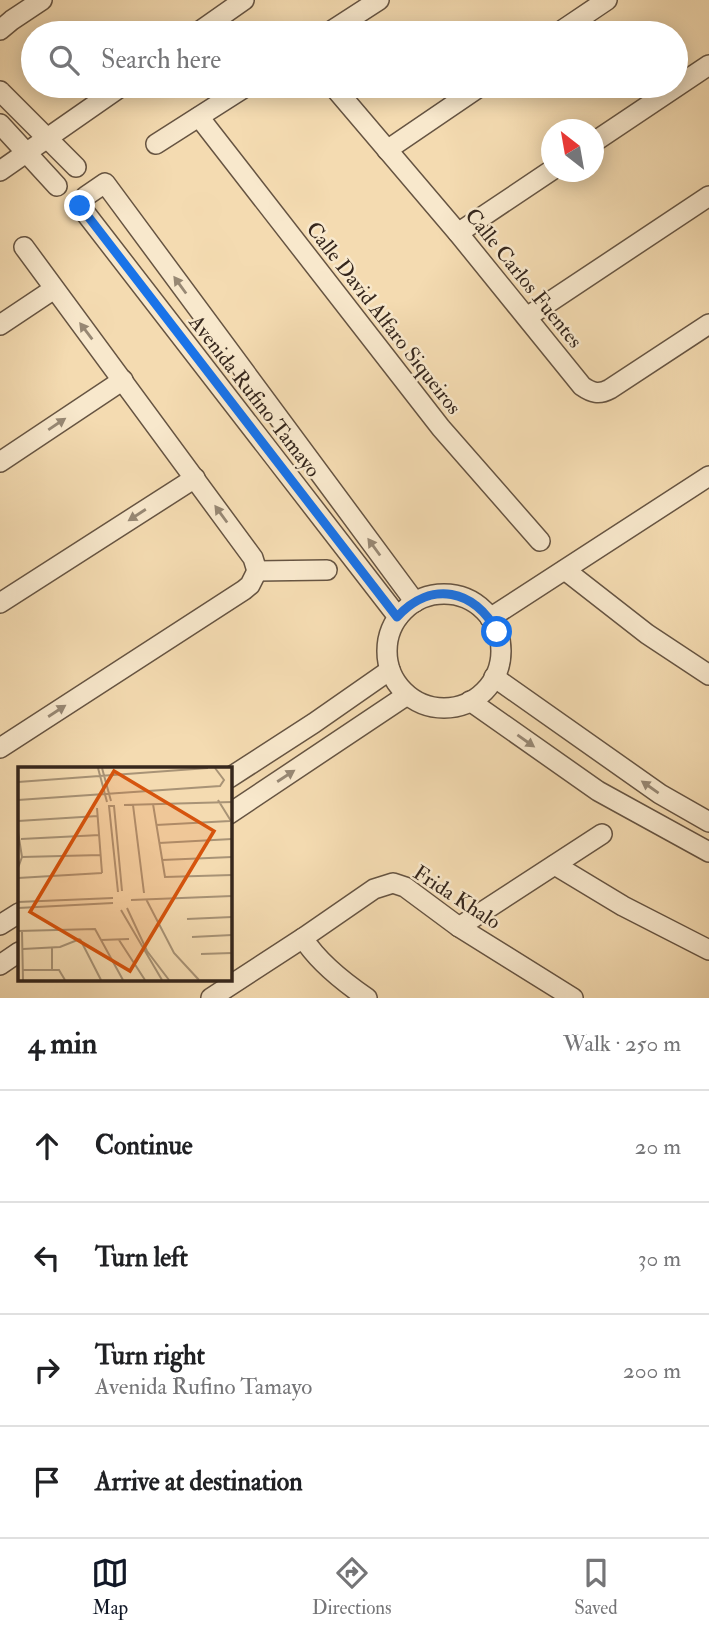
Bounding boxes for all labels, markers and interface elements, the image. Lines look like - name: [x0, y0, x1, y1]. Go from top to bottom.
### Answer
- search box: [21, 21, 688, 98]
- icon: search: [45, 41, 83, 79]
- text: Search here: [101, 44, 221, 76]
- north arrow: [541, 119, 604, 182]
- route end: [64, 190, 95, 221]
- street label: Calle Carlos Fuentes: [459, 203, 588, 354]
- street label: Calle David Alfaro Siqueiros: [300, 217, 467, 420]
- one-way arrow: [174, 276, 188, 294]
- street label: Avenida Rufino Tamayo: [182, 309, 326, 483]
- one-way arrow: [79, 322, 93, 340]
- one-way arrow: [48, 417, 66, 431]
- one-way arrow: [214, 505, 228, 523]
- one-way arrow: [128, 508, 147, 521]
- one-way arrow: [367, 538, 381, 556]
- route start: [481, 616, 512, 647]
- one-way arrow: [48, 705, 67, 718]
- one-way arrow: [517, 733, 535, 747]
- inset map: [18, 767, 231, 981]
- one-way arrow: [277, 769, 295, 783]
- one-way arrow: [641, 780, 659, 794]
- street label: Frida Khalo: [408, 859, 506, 936]
- text: 4 min: [28, 1025, 97, 1062]
- text: Walk · 250 m: [563, 1029, 681, 1058]
- icon: ahead: [28, 1127, 66, 1165]
- text: Continue: [95, 1130, 193, 1162]
- text: 20 m: [635, 1132, 681, 1161]
- icon: left: [28, 1239, 66, 1277]
- text: Turn left: [95, 1242, 188, 1274]
- text: 30 m: [638, 1244, 681, 1273]
- text: Turn right: [95, 1340, 205, 1372]
- icon: right: [28, 1351, 66, 1389]
- text: 200 m: [623, 1356, 681, 1385]
- text: Avenida Rufino Tamayo: [95, 1372, 312, 1401]
- icon: arrive: [28, 1463, 66, 1501]
- text: Arrive at destination: [95, 1466, 303, 1498]
- tab: Map: [91, 1554, 129, 1620]
- tab: Directions: [312, 1554, 392, 1620]
- tab: Saved: [574, 1554, 618, 1620]

